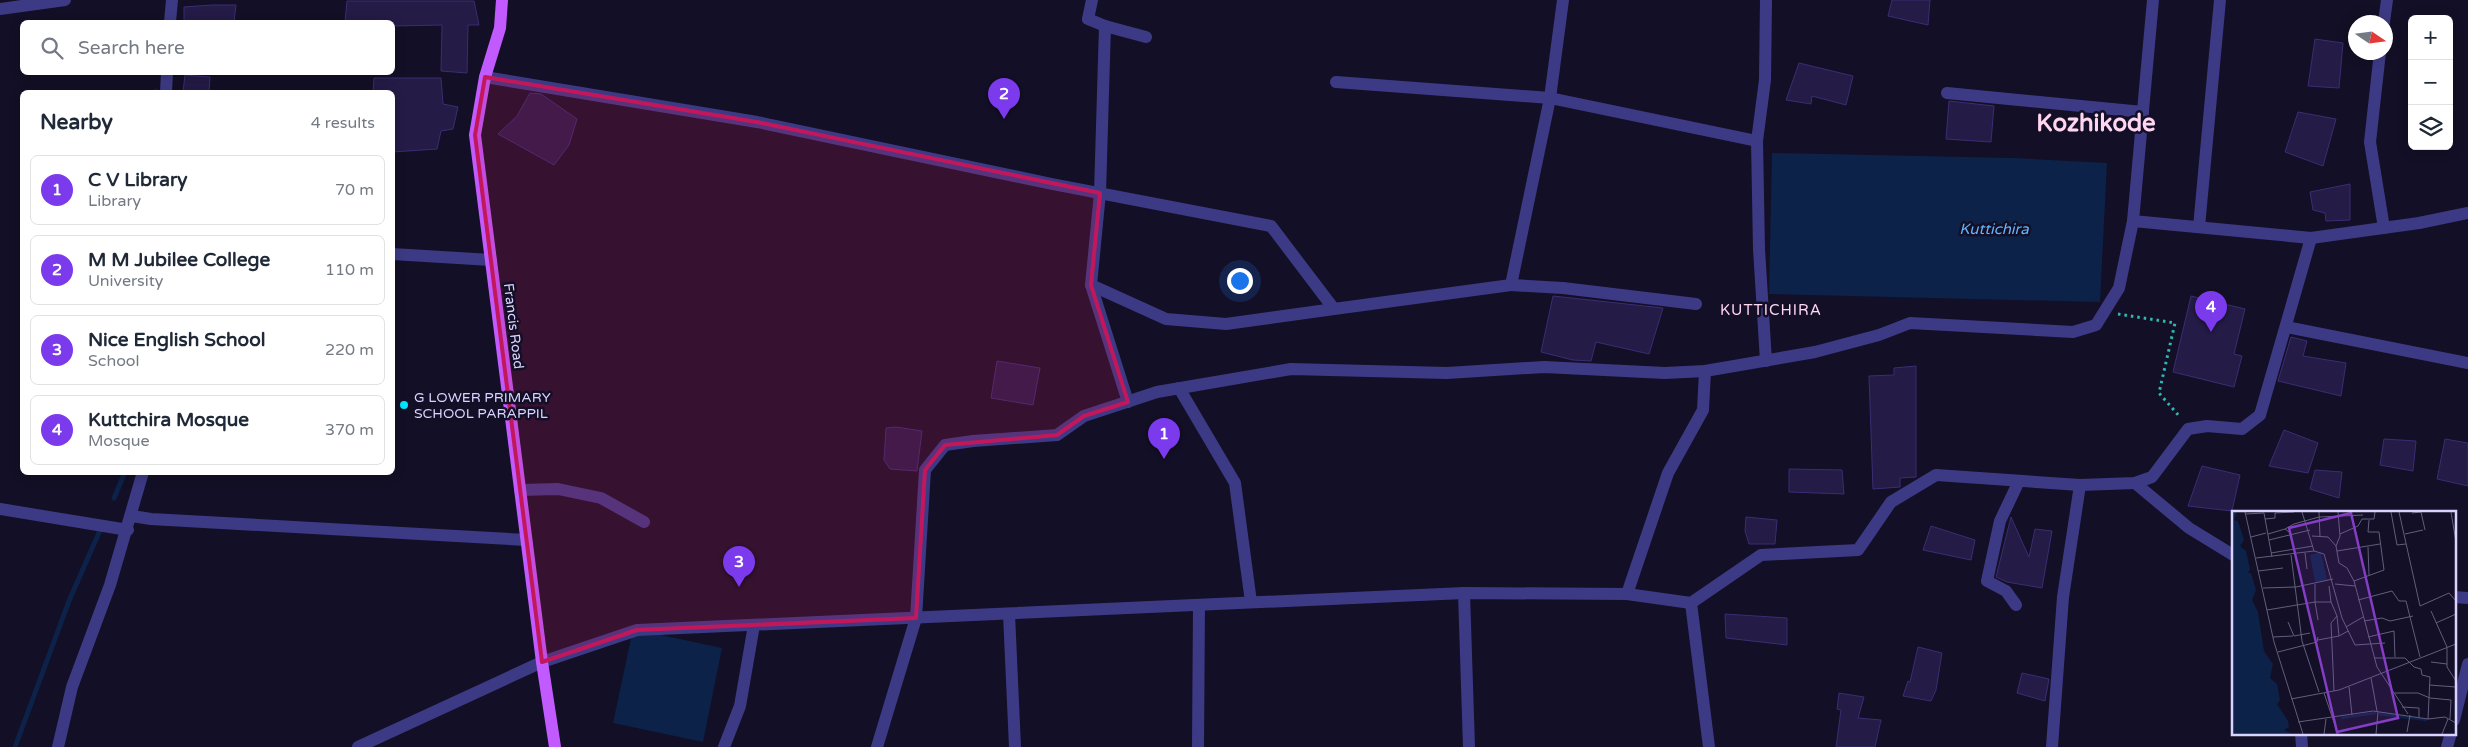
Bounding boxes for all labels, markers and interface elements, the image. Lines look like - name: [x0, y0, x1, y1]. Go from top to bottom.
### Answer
- north arrow: [2348, 15, 2393, 60]
- map controls: [2408, 15, 2453, 150]
- button: +: [2408, 15, 2453, 60]
- search box: [20, 20, 395, 75]
- icon: search: [38, 34, 66, 62]
- text: Search here: [78, 37, 185, 59]
- button: −: [2408, 60, 2453, 105]
- pin: 2: [988, 78, 1020, 119]
- button: layers: [2408, 105, 2453, 150]
- district label: Kozhikode: [2036, 109, 2156, 138]
- text: Nearby: [40, 110, 113, 135]
- text: 4 results: [311, 113, 375, 133]
- text: C V Library: [88, 169, 187, 191]
- text: 1: [52, 180, 62, 200]
- text: 70 m: [335, 180, 374, 200]
- text: Library: [88, 191, 141, 211]
- water label: Kuttichira: [1959, 220, 2029, 238]
- text: M M Jubilee College: [88, 249, 270, 271]
- text: 2: [52, 260, 62, 280]
- text: 110 m: [325, 260, 374, 280]
- your location: [1227, 268, 1253, 294]
- text: University: [88, 271, 163, 291]
- street label: Francis Road: [500, 282, 527, 370]
- pin: 4: [2195, 291, 2227, 332]
- district label: KUTTICHIRA: [1720, 301, 1822, 319]
- text: Nice English School: [88, 329, 265, 351]
- text: 3: [52, 340, 62, 360]
- text: 220 m: [325, 340, 374, 360]
- text: School: [88, 351, 140, 371]
- place label: G LOWER PRIMARY SCHOOL PARAPPIL: [414, 389, 551, 422]
- marker: G LOWER PRIMARY SCHOOL PARAPPIL: [398, 399, 410, 411]
- text: Kuttchira Mosque: [88, 409, 249, 431]
- pin: 1: [1148, 418, 1180, 459]
- text: 4: [52, 420, 62, 440]
- text: 370 m: [325, 420, 374, 440]
- text: Mosque: [88, 431, 150, 451]
- inset map: [2232, 511, 2456, 734]
- pin: 3: [723, 546, 755, 587]

